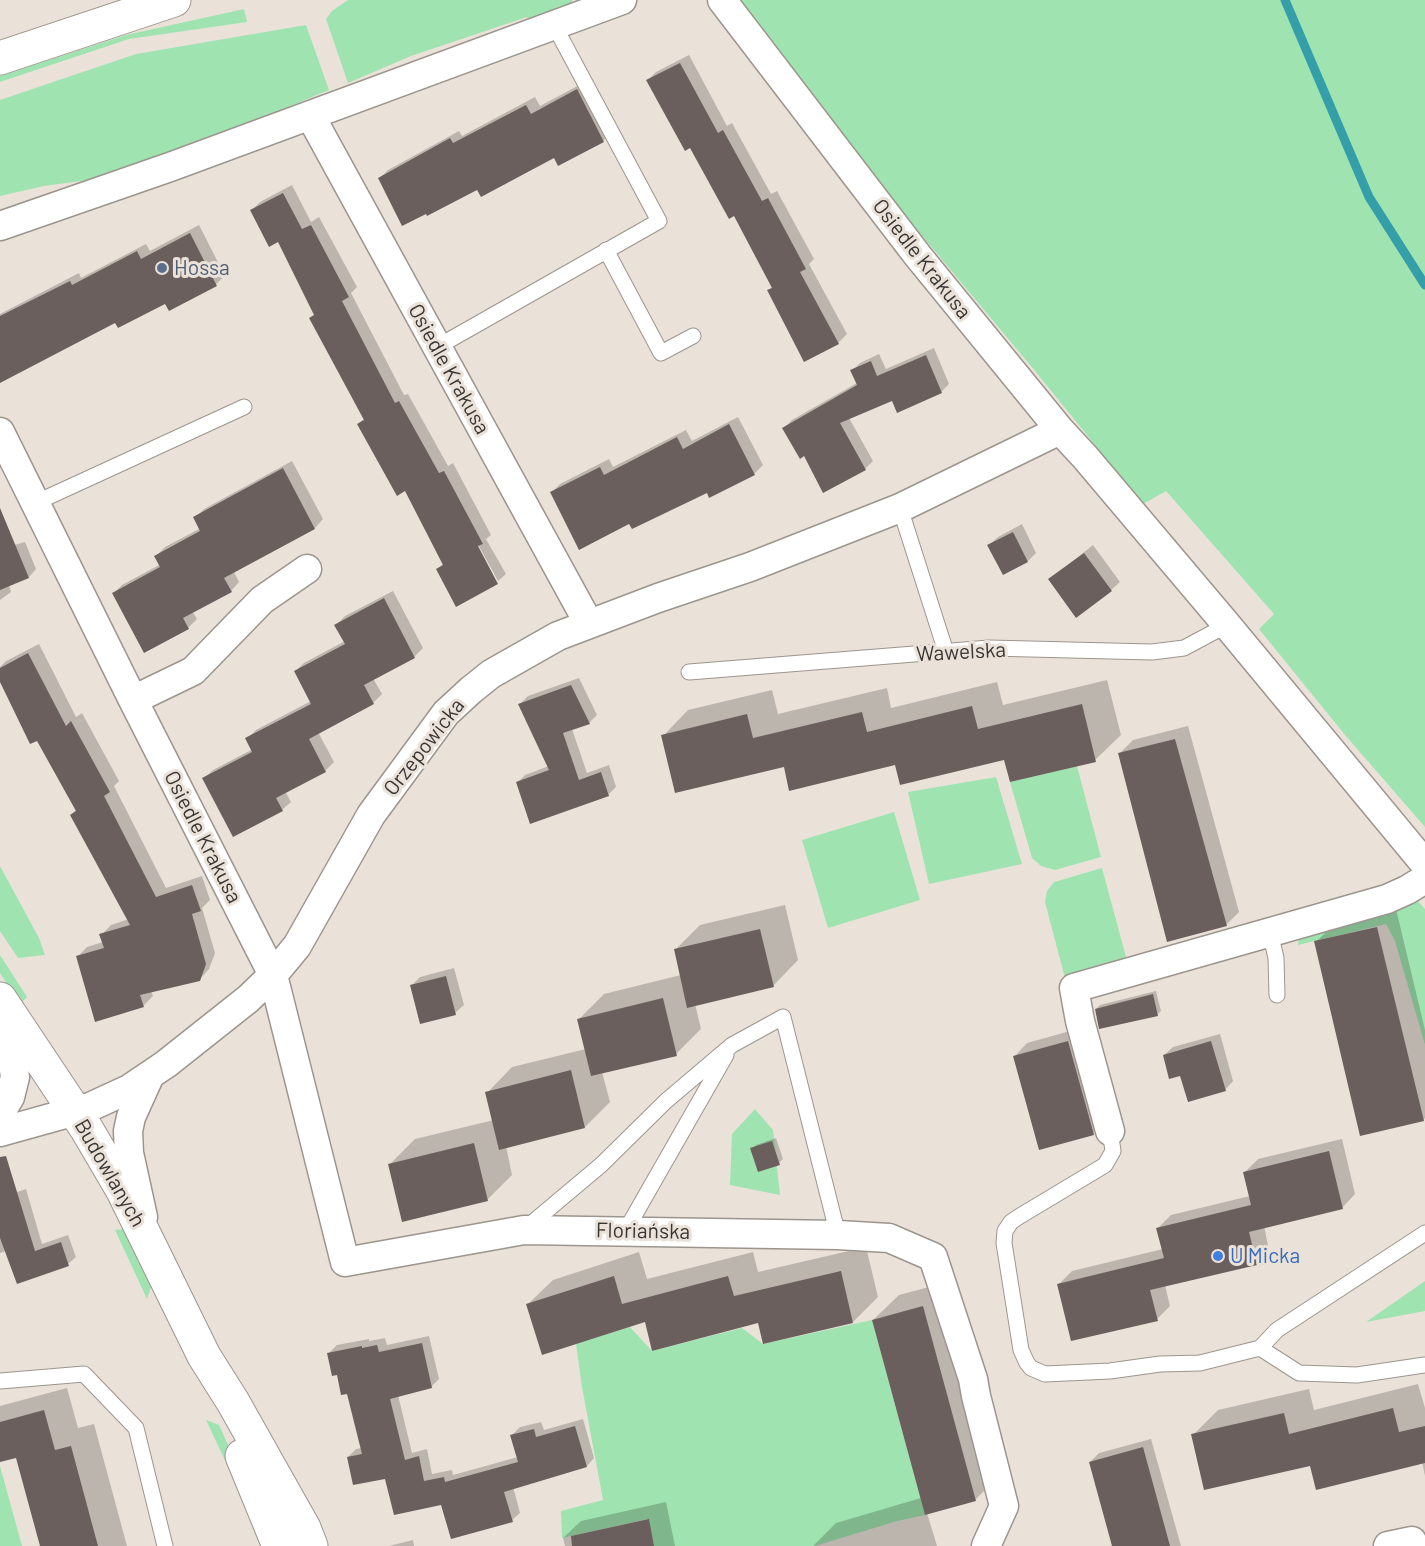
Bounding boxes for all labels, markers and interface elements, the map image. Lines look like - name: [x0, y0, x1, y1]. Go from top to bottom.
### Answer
- street label: Osiedle Krakusa: [867, 194, 977, 324]
- place label: Hossa: [174, 255, 230, 281]
- marker: Hossa: [155, 261, 169, 275]
- street label: Osiedle Krakusa: [403, 299, 495, 439]
- street label: Wawelska: [915, 637, 1007, 667]
- street label: Orzepowicka: [378, 693, 470, 801]
- street label: Osiedle Krakusa: [159, 767, 247, 907]
- street label: Budowlanych: [69, 1115, 151, 1231]
- street label: Floriańska: [596, 1218, 690, 1244]
- place label: U Micka: [1230, 1243, 1300, 1269]
- marker: U Micka: [1211, 1249, 1225, 1263]

